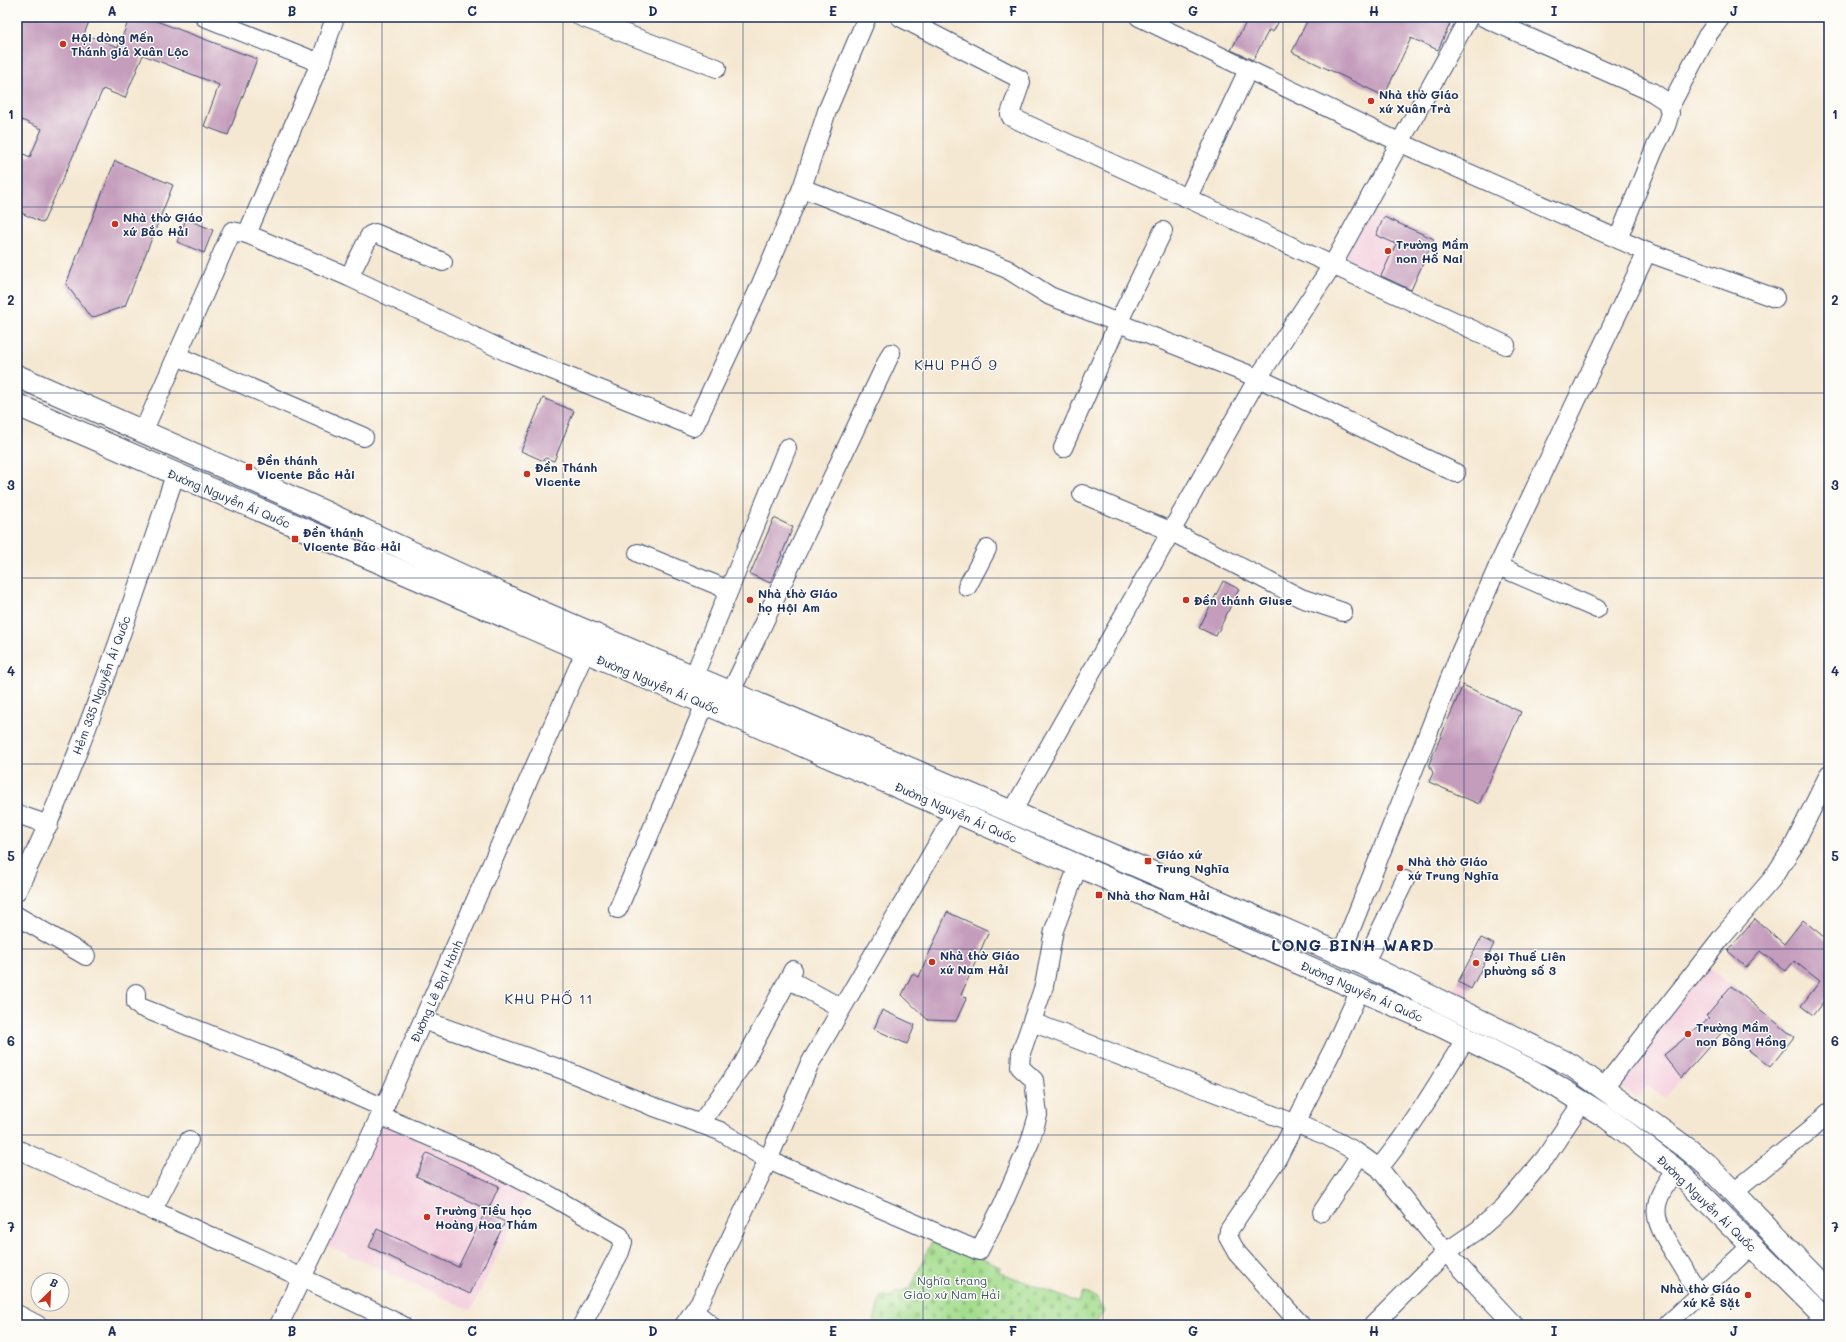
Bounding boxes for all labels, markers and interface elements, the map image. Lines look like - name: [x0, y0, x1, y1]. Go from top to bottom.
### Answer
- text: A: [107, 2, 117, 19]
- text: B: [288, 2, 297, 19]
- text: C: [467, 2, 477, 19]
- text: D: [648, 2, 658, 19]
- text: E: [829, 2, 837, 19]
- text: F: [1009, 2, 1017, 19]
- text: G: [1188, 2, 1198, 19]
- text: H: [1369, 2, 1379, 19]
- text: I: [1551, 2, 1558, 19]
- text: J: [1730, 2, 1738, 19]
- place label: Hội dòng Mến Thánh giá Xuân Lộc: [71, 29, 189, 59]
- marker: Hội dòng Mến Thánh giá Xuân Lộc: [58, 39, 68, 49]
- place label: Nhà thờ Giáo xứ Xuân Trà: [1379, 86, 1459, 116]
- marker: Nhà thờ Giáo xứ Xuân Trà: [1366, 96, 1376, 106]
- text: 1: [8, 105, 14, 122]
- text: 1: [1832, 105, 1838, 122]
- place label: Nhà thờ Giáo xứ Bắc Hải: [123, 209, 203, 239]
- marker: Nhà thờ Giáo xứ Bắc Hải: [110, 219, 120, 229]
- place label: Trường Mầm non Hố Nai: [1396, 236, 1468, 266]
- marker: Trường Mầm non Hố Nai: [1383, 246, 1393, 256]
- text: 2: [7, 291, 15, 308]
- text: 2: [1831, 291, 1839, 308]
- district label: KHU PHỐ 9: [914, 355, 998, 374]
- place label: Đền thánh Vicente Bắc Hải: [257, 452, 355, 482]
- place label: Đền Thánh Vicente: [535, 459, 597, 489]
- marker: Đền thánh Vicente Bắc Hải: [244, 462, 254, 472]
- street label: Đường Nguyễn Ái Quốc: [165, 465, 293, 531]
- marker: Đền Thánh Vicente: [522, 469, 532, 479]
- text: 3: [7, 476, 15, 493]
- text: 3: [1831, 476, 1839, 493]
- place label: Đền thánh Vicente Bác Hải: [303, 524, 401, 554]
- marker: Đền thánh Vicente Bác Hải: [290, 534, 300, 544]
- place label: Nhà thờ Giáo họ Hội Am: [758, 585, 838, 615]
- place label: Đền thánh Giuse: [1194, 592, 1292, 608]
- marker: Nhà thờ Giáo họ Hội Am: [745, 595, 755, 605]
- marker: Đền thánh Giuse: [1181, 595, 1191, 605]
- street label: Hẻm 335 Nguyễn Ái Quốc: [68, 613, 134, 757]
- street label: Đường Nguyễn Ái Quốc: [594, 651, 722, 717]
- text: 4: [7, 662, 15, 679]
- text: 4: [1831, 662, 1839, 679]
- street label: Đường Nguyễn Ái Quốc: [892, 778, 1020, 846]
- place label: Giáo xứ Trung Nghĩa: [1156, 846, 1229, 876]
- text: 5: [7, 847, 15, 864]
- text: 5: [1831, 847, 1839, 864]
- place label: Nhà thờ Giáo xứ Trung Nghĩa: [1408, 853, 1499, 883]
- marker: Giáo xứ Trung Nghĩa: [1143, 856, 1153, 866]
- marker: Nhà thờ Giáo xứ Trung Nghĩa: [1395, 863, 1405, 873]
- place label: Nhà thơ Nam Hải: [1107, 887, 1210, 903]
- marker: Nhà thơ Nam Hải: [1094, 890, 1104, 900]
- district label: LONG BINH WARD: [1271, 934, 1435, 955]
- street label: Đường Lê Đại Hành: [406, 937, 466, 1045]
- place label: Nhà thờ Giáo xứ Nam Hải: [940, 947, 1020, 977]
- place label: Đội Thuế Liên phường số 3: [1484, 948, 1566, 978]
- marker: Nhà thờ Giáo xứ Nam Hải: [927, 957, 937, 967]
- street label: Đường Nguyễn Ái Quốc: [1298, 957, 1426, 1025]
- marker: Đội Thuế Liên phường số 3: [1471, 958, 1481, 968]
- district label: KHU PHỐ 11: [505, 989, 593, 1008]
- place label: Trường Mầm non Bông Hồng: [1696, 1019, 1786, 1049]
- marker: Trường Mầm non Bông Hồng: [1683, 1029, 1693, 1039]
- text: 6: [7, 1032, 15, 1049]
- text: 6: [1831, 1032, 1839, 1049]
- street label: Đường Nguyễn Ái Quốc: [1654, 1151, 1760, 1255]
- place label: Trường Tiểu học Hoàng Hoa Thám: [435, 1202, 537, 1232]
- marker: Trường Tiểu học Hoàng Hoa Thám: [422, 1212, 432, 1222]
- text: 7: [7, 1218, 15, 1235]
- text: 7: [1831, 1218, 1839, 1235]
- north arrow: [30, 1272, 70, 1312]
- park label: Nghĩa trang Giáo xứ Nam Hải: [904, 1272, 1000, 1302]
- text: B: [48, 1274, 61, 1291]
- place label: Nhà thờ Giáo xứ Kẻ Sặt: [1660, 1280, 1740, 1310]
- marker: Nhà thờ Giáo xứ Kẻ Sặt: [1743, 1290, 1753, 1300]
- text: A: [107, 1322, 117, 1339]
- text: B: [288, 1322, 297, 1339]
- text: C: [467, 1322, 477, 1339]
- text: D: [648, 1322, 658, 1339]
- text: E: [829, 1322, 837, 1339]
- text: F: [1009, 1322, 1017, 1339]
- text: G: [1188, 1322, 1198, 1339]
- text: H: [1369, 1322, 1379, 1339]
- text: I: [1551, 1322, 1558, 1339]
- text: J: [1730, 1322, 1738, 1339]

